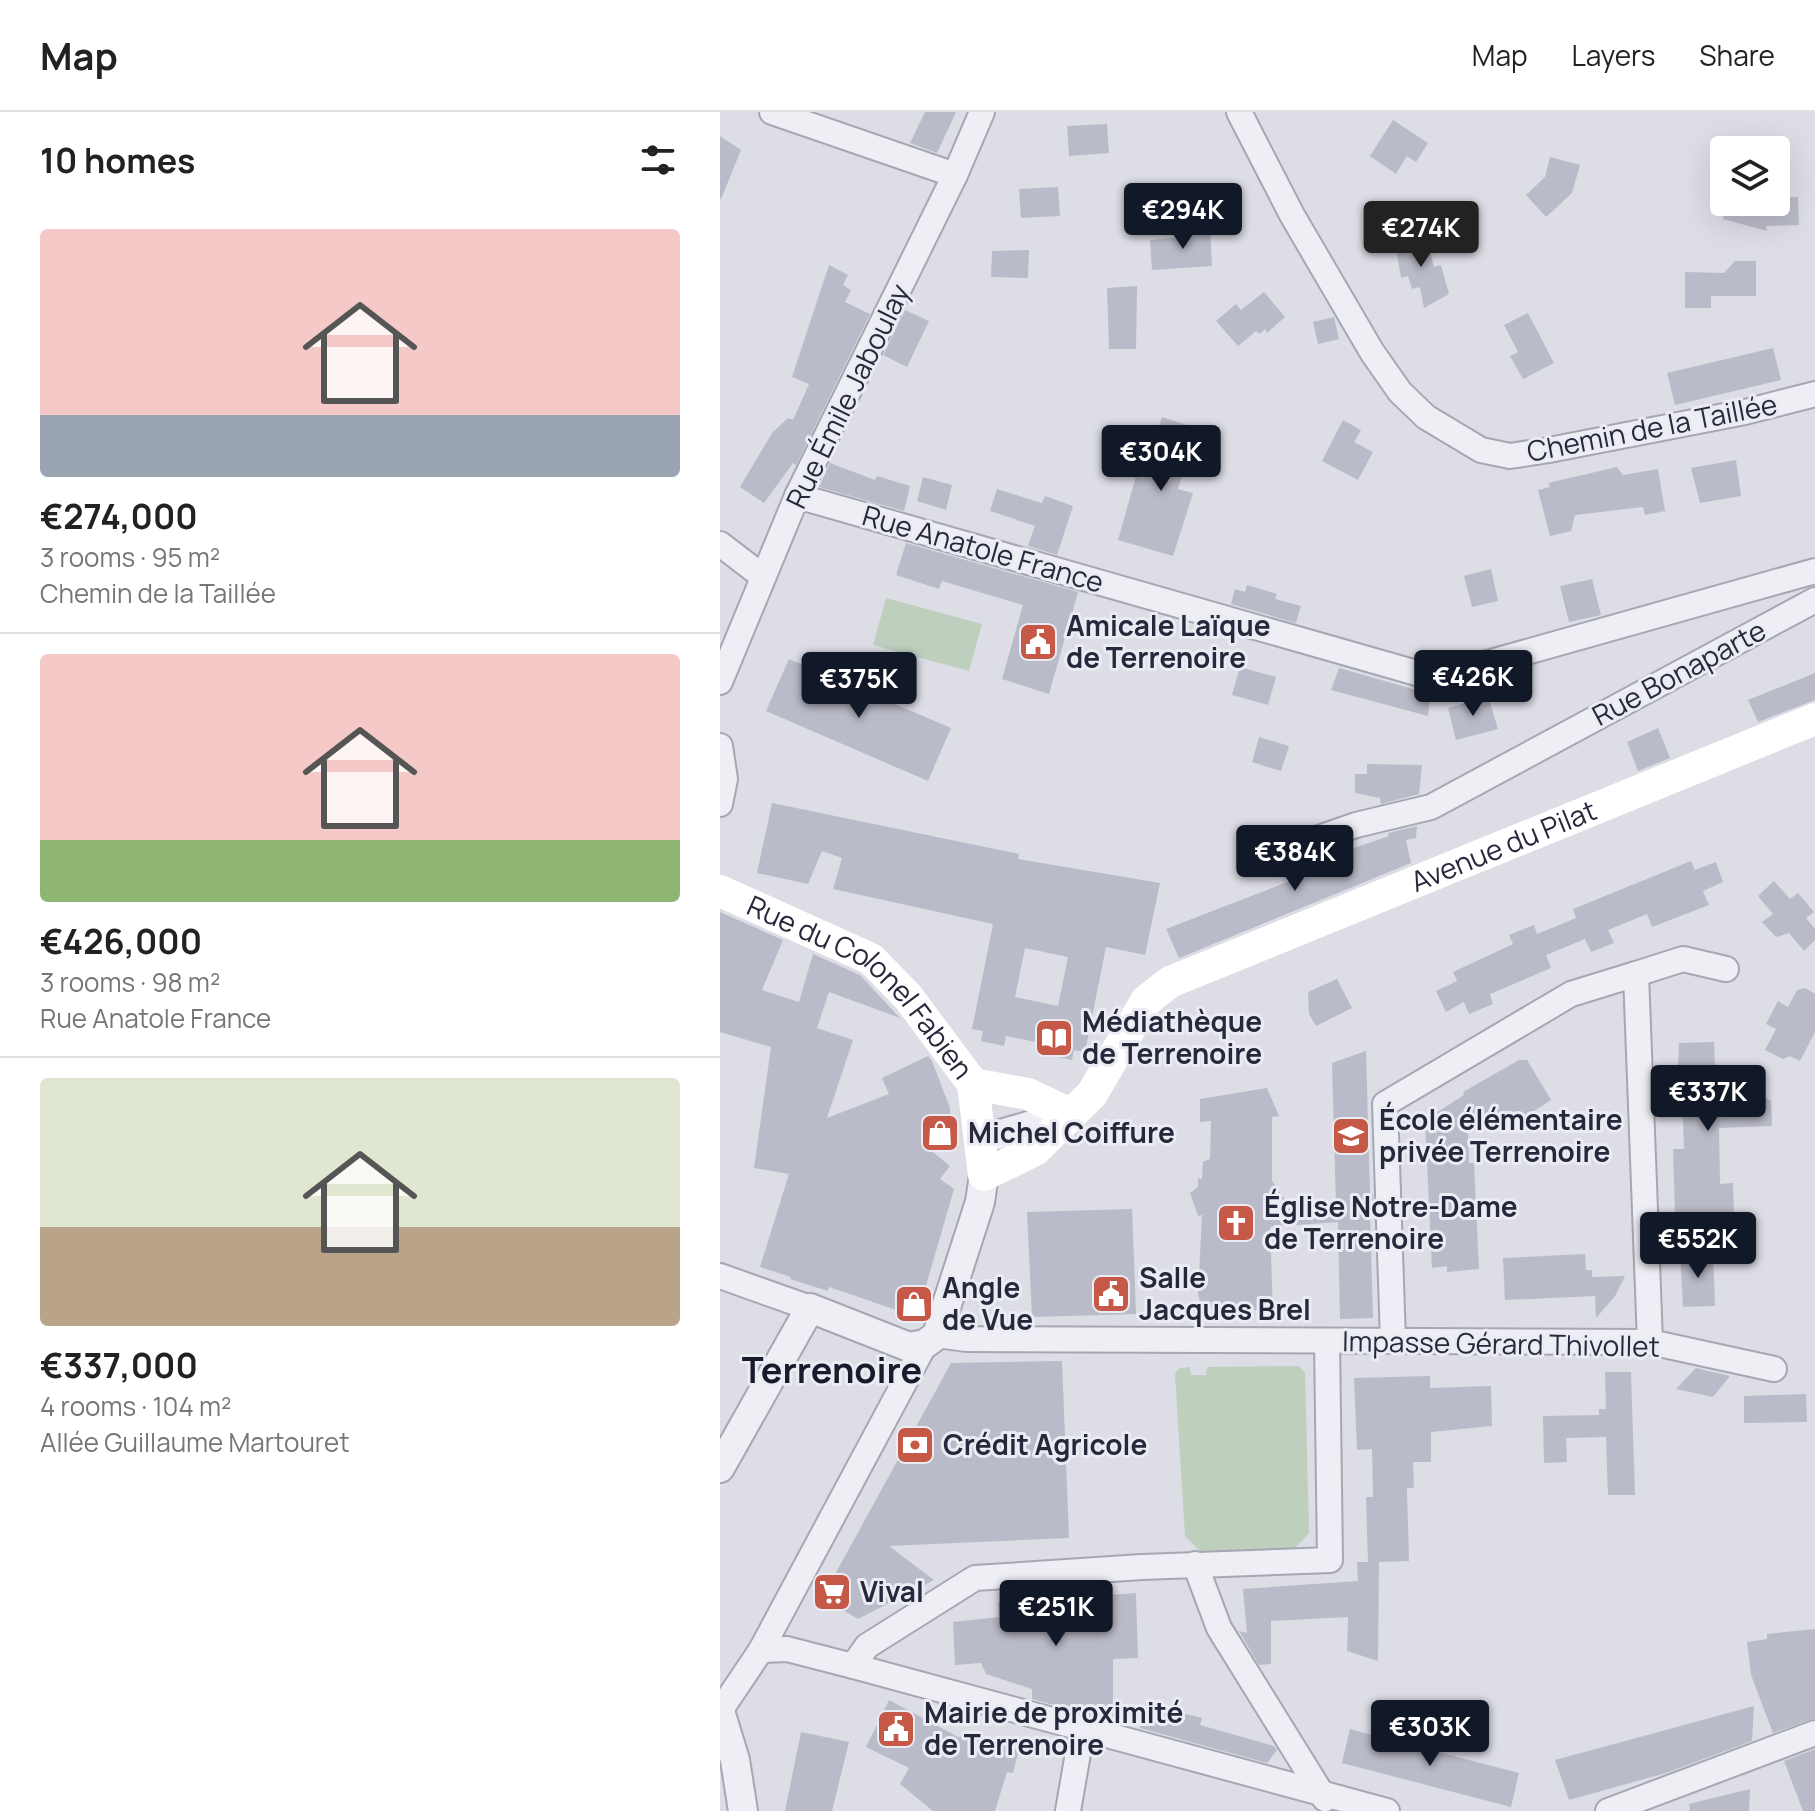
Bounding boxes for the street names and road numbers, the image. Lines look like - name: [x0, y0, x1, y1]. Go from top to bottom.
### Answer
- street label: Rue Émile Jaboulay: [776, 277, 918, 514]
- street label: Chemin de la Taillée: [1524, 384, 1780, 470]
- street label: Rue Anatole France: [858, 495, 1108, 601]
- street label: Rue Bonaparte: [1585, 610, 1772, 734]
- street label: Avenue du Pilat: [1405, 790, 1602, 900]
- street label: Rue du Colonel Fabien: [741, 886, 983, 1086]
- street label: Impasse Gérard Thivollet: [1342, 1321, 1660, 1365]

